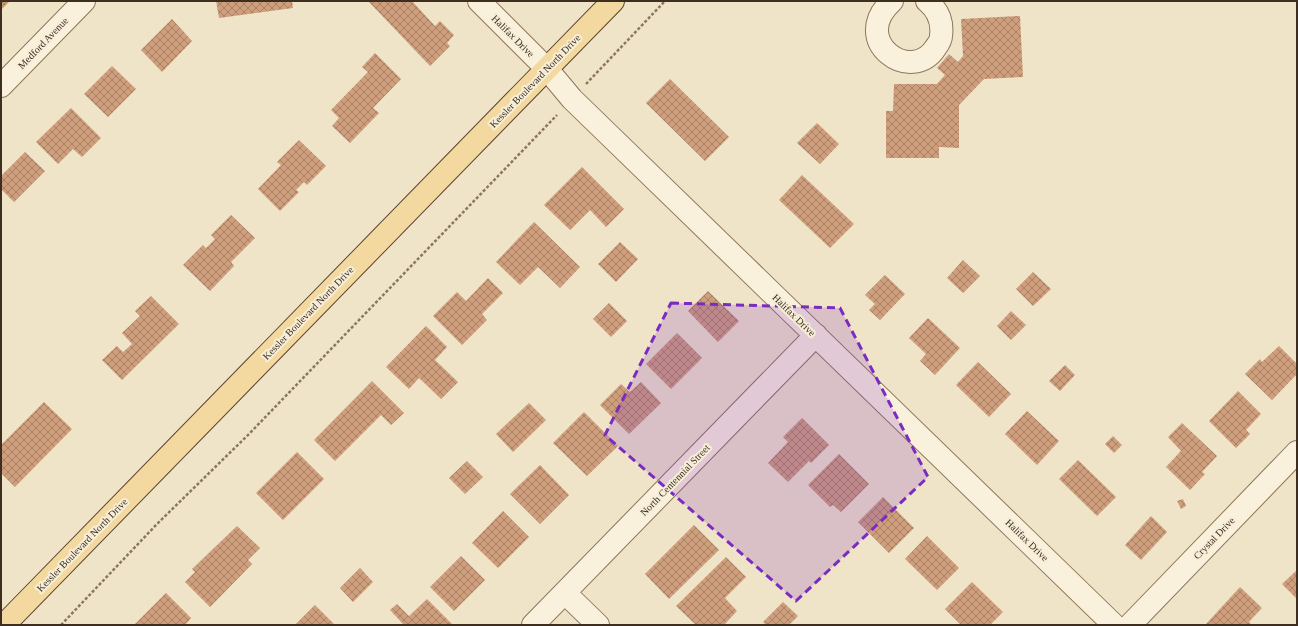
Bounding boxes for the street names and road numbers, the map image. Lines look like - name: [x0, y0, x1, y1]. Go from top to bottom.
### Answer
- street label: Halifax Drive: [490, 13, 537, 60]
- street label: Medford Avenue: [16, 15, 71, 71]
- street label: Kessler Boulevard North Drive: [488, 32, 583, 130]
- street label: Kessler Boulevard North Drive: [261, 264, 356, 362]
- street label: Halifax Drive: [770, 292, 818, 339]
- street label: North Centennial Street: [638, 442, 712, 518]
- street label: Kessler Boulevard North Drive: [35, 496, 130, 594]
- street label: Crystal Drive: [1191, 514, 1237, 561]
- street label: Halifax Drive: [1003, 517, 1051, 564]

